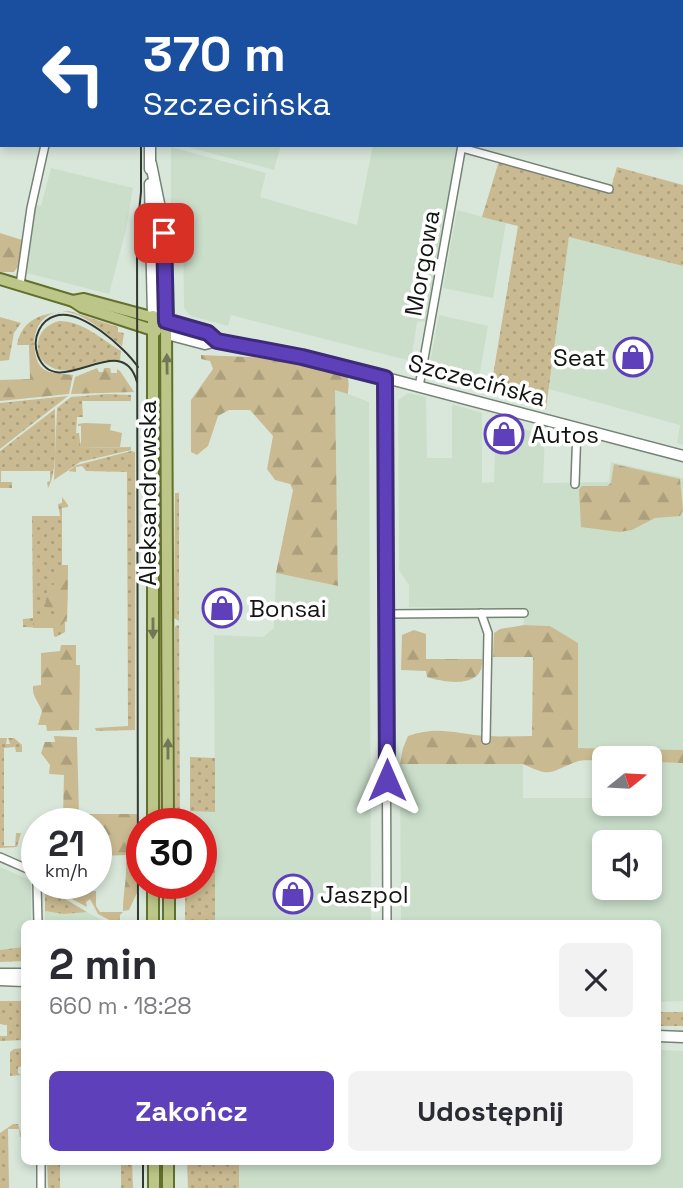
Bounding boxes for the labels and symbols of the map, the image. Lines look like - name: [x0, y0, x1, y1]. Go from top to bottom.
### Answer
- pin: [134, 203, 194, 263]
- street label: Morgowa: [397, 207, 447, 318]
- shop icon: Seat: [612, 336, 654, 378]
- place label: Seat: [553, 342, 606, 373]
- street label: Szczecińska: [405, 347, 549, 413]
- one-way arrow: [162, 352, 173, 374]
- street label: Aleksandrowska: [132, 400, 163, 586]
- shop icon: Autos: [483, 413, 525, 455]
- place label: Autos: [531, 419, 599, 450]
- shop icon: Bonsai: [201, 587, 243, 629]
- place label: Bonsai: [249, 593, 327, 624]
- one-way arrow: [147, 617, 159, 639]
- one-way arrow: [162, 738, 174, 760]
- position arrow: [350, 743, 424, 817]
- north arrow: [592, 746, 662, 816]
- speed limit sign: 30: [126, 808, 217, 899]
- shop icon: Jaszpol: [272, 873, 314, 915]
- place label: Jaszpol: [320, 879, 409, 910]

